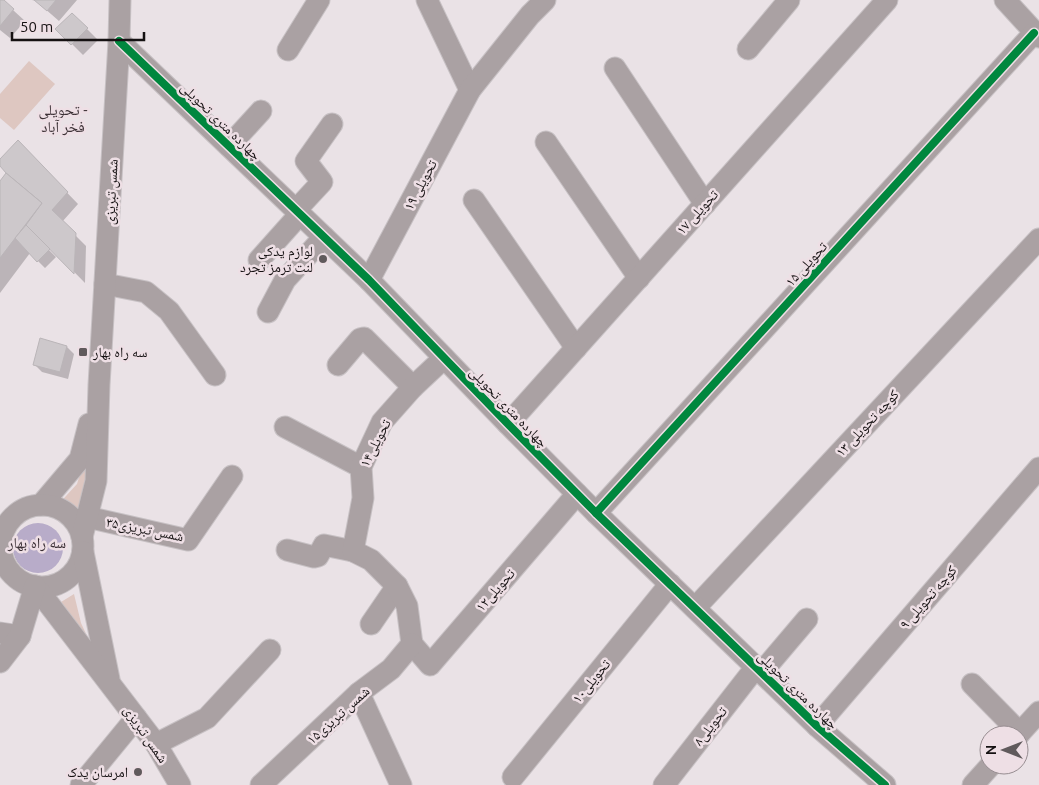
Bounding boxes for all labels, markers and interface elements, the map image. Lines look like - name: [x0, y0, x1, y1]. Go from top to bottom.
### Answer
- scale bar: [12, 10, 145, 42]
- text: 50 m: [20, 18, 53, 35]
- street label: چهارده متری تحویلی: [177, 79, 265, 164]
- district label: تحویلی - فخر آباد: [38, 101, 88, 136]
- street label: تحویلی ۱۹: [400, 157, 441, 213]
- street label: شمس تبریزی: [101, 159, 122, 225]
- street label: تحویلی ۱۷: [673, 186, 722, 238]
- street label: تحویلی ۱۵: [782, 238, 831, 290]
- place label: لوازم یدکی لنت ترمز تجرد: [240, 243, 313, 276]
- marker: لوازم یدکی لنت ترمز تجرد: [317, 253, 329, 265]
- place label: سه راه بهار: [92, 344, 148, 361]
- marker: سه راه بهار: [77, 346, 89, 358]
- street label: چهارده متری تحویلی: [466, 364, 551, 451]
- street label: کوچه تحویلی ۱۳: [832, 386, 903, 460]
- street label: تحویلی۱۴: [356, 416, 395, 470]
- street label: ۳۵شمس تبریزی: [105, 514, 185, 545]
- district label: سه راه بهار: [7, 534, 66, 552]
- street label: کوچه تحویلی ۹: [896, 562, 961, 633]
- street label: تحویلی۱۲: [472, 565, 519, 615]
- street label: چهارده متری تحویلی: [754, 648, 842, 733]
- street label: تحویلی۱۰: [569, 656, 614, 707]
- street label: شمس تبریزی۱۵: [303, 683, 373, 748]
- street label: شمس تبریزی: [120, 702, 172, 766]
- street label: تحویلی۸: [690, 703, 731, 749]
- north arrow: [979, 725, 1029, 775]
- text: N: [983, 745, 999, 755]
- place label: امرسان یدک: [67, 764, 128, 781]
- marker: امرسان یدک: [132, 766, 144, 778]

